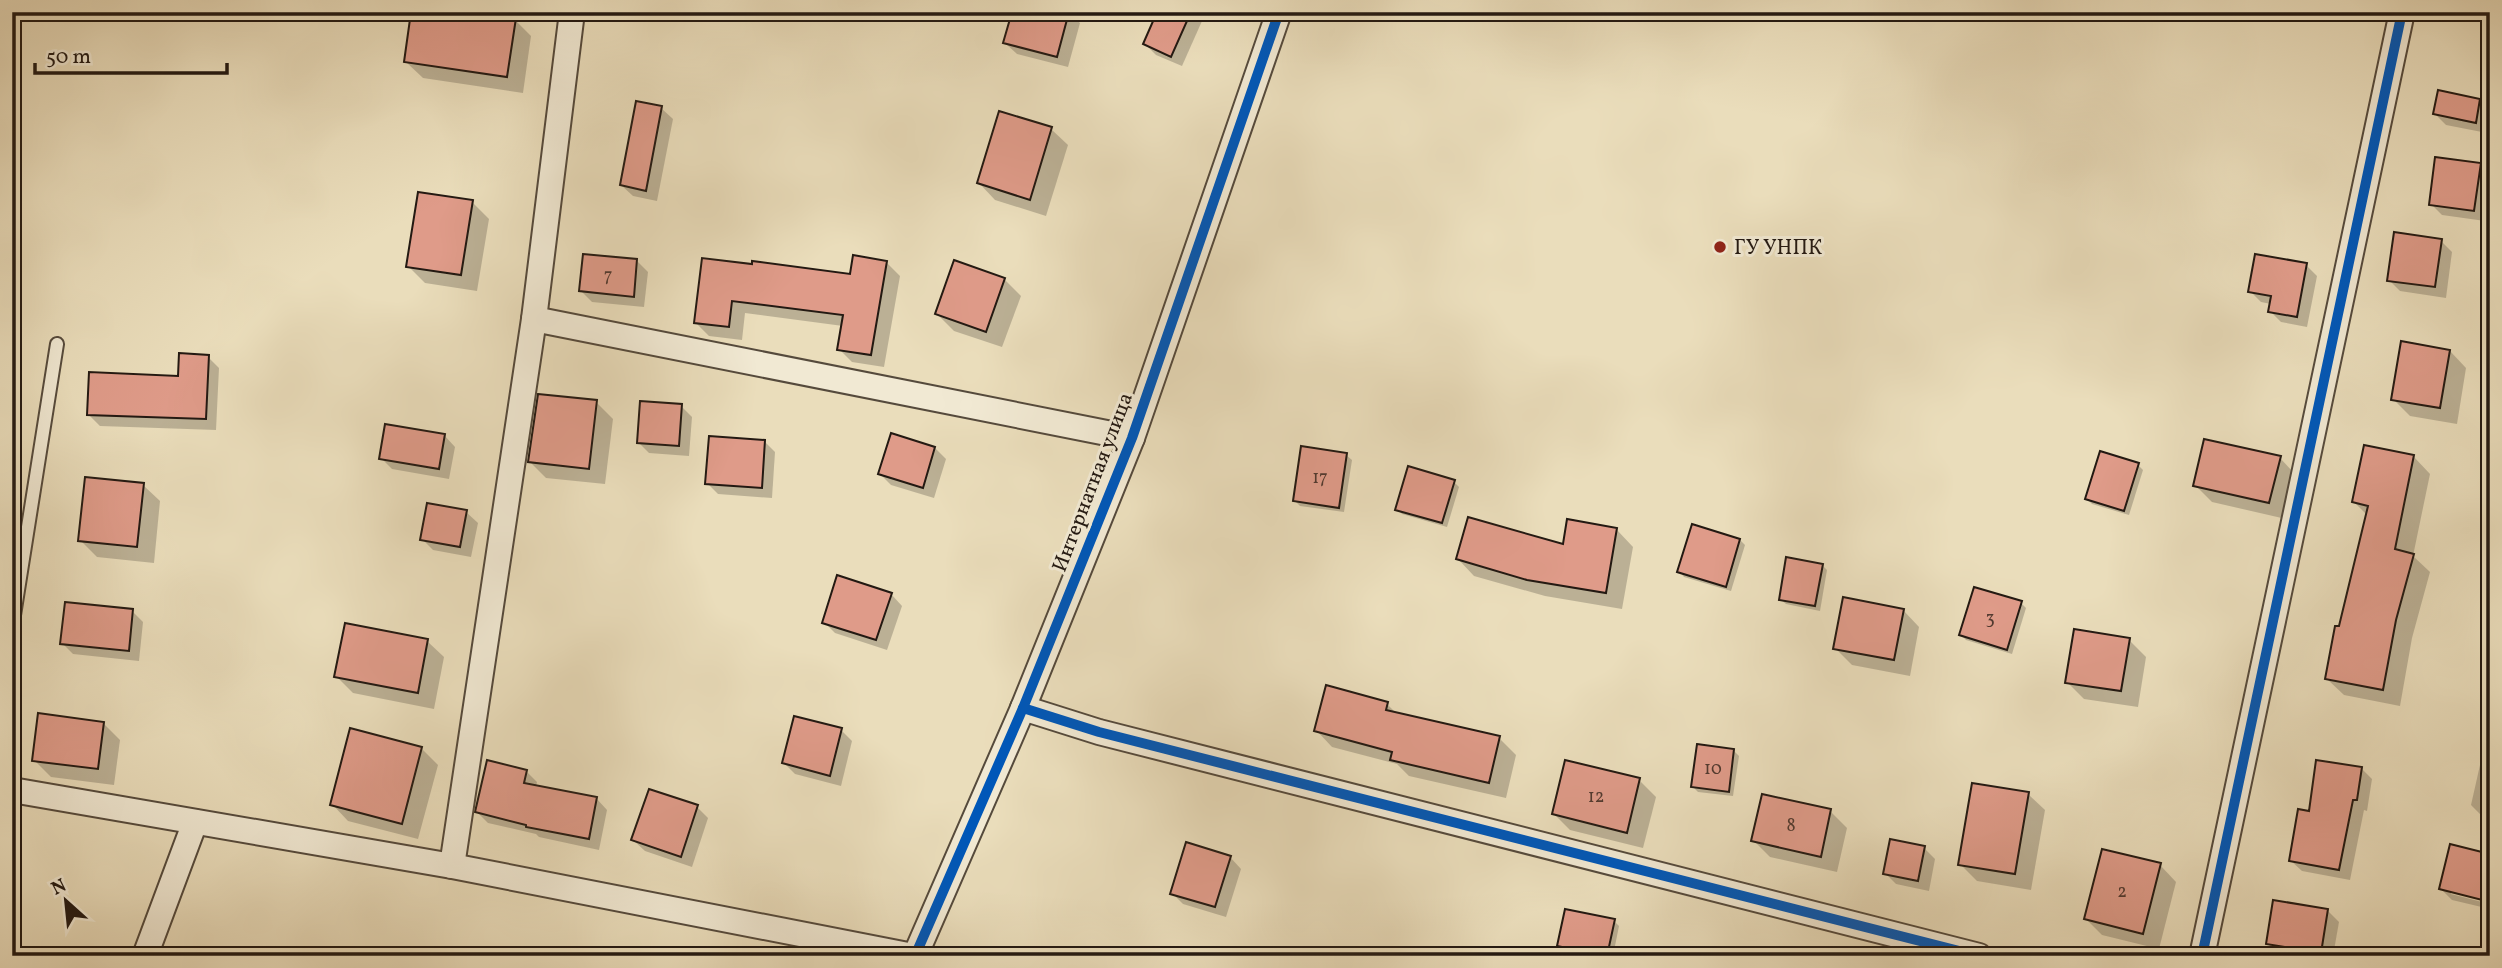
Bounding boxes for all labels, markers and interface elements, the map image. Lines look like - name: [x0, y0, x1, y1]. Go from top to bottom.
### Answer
- scale bar: [35, 32, 228, 76]
- text: 50 m: [46, 43, 91, 72]
- place label: ГУ УНПК: [1734, 234, 1822, 263]
- marker: ГУ УНПК: [1712, 239, 1728, 255]
- house number: 7: [604, 264, 612, 289]
- street label: Интернатная улица: [1046, 389, 1141, 576]
- house number: 17: [1312, 466, 1328, 491]
- house number: 3: [1985, 607, 1995, 632]
- house number: 10: [1704, 757, 1722, 782]
- house number: 12: [1588, 785, 1604, 810]
- house number: 8: [1786, 814, 1796, 839]
- north arrow: [32, 866, 102, 936]
- text: N: [47, 873, 71, 902]
- house number: 2: [2117, 880, 2127, 905]

